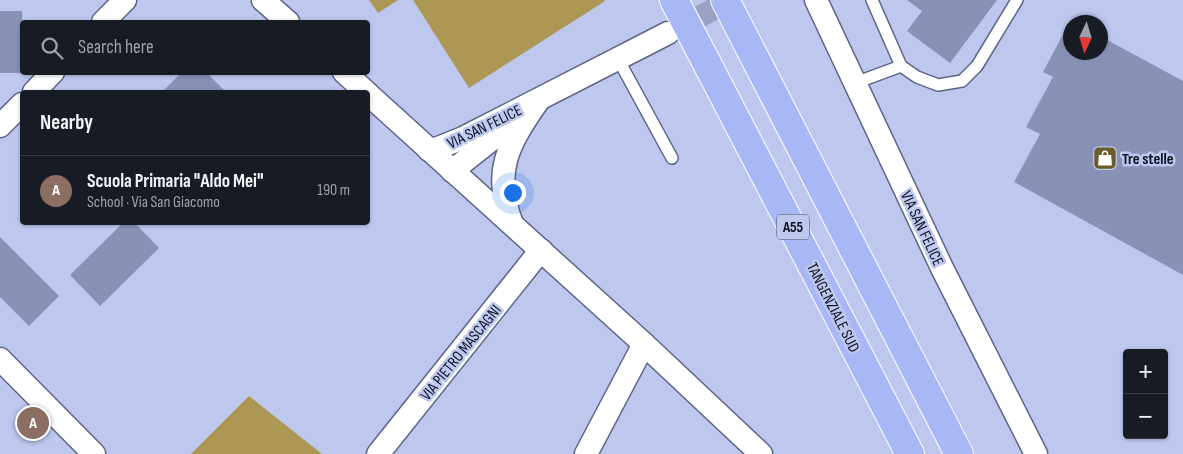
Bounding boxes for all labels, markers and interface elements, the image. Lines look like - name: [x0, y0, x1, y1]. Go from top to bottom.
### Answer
- north arrow: [1063, 15, 1108, 60]
- search box: [20, 20, 370, 75]
- icon: search: [38, 34, 66, 62]
- text: Search here: [78, 36, 154, 59]
- street label: VIA SAN FELICE: [444, 101, 525, 154]
- text: Nearby: [40, 110, 93, 135]
- shop icon: Tre stelle: [1092, 145, 1118, 171]
- place label: Tre stelle: [1122, 150, 1174, 169]
- text: Scuola Primaria "Aldo Mei": [87, 170, 264, 193]
- your location: [500, 180, 526, 206]
- text: A: [52, 181, 60, 200]
- text: 190 m: [317, 181, 350, 200]
- street label: VIA SAN FELICE: [896, 188, 947, 269]
- text: School · Via San Giacomo: [87, 193, 220, 212]
- road number: A55: [777, 214, 809, 240]
- street label: TANGENZIALE SUD: [802, 260, 863, 356]
- street label: VIA PIETRO MASCAGNI: [417, 301, 506, 405]
- map controls: [1123, 349, 1168, 439]
- button: +: [1123, 349, 1168, 394]
- button: −: [1123, 394, 1168, 439]
- pin: A: [17, 404, 49, 442]

